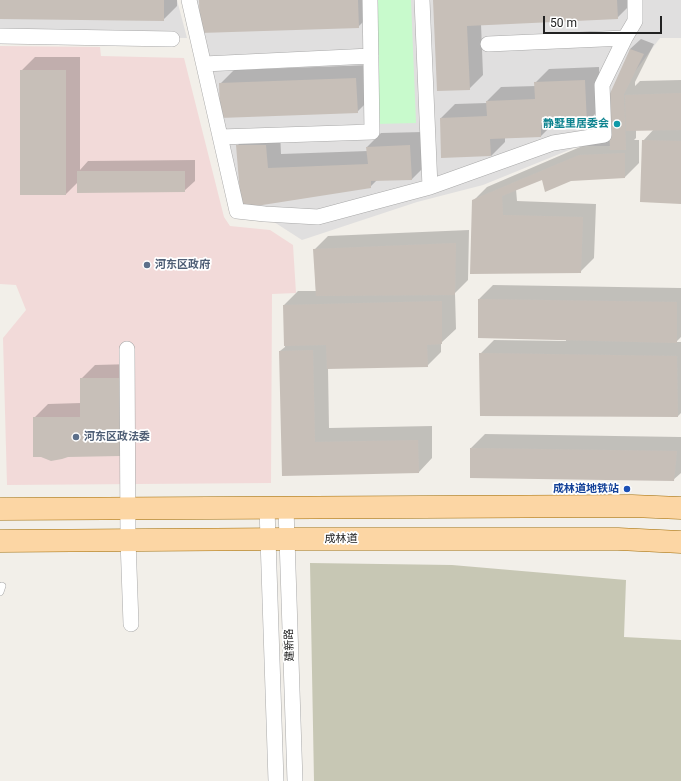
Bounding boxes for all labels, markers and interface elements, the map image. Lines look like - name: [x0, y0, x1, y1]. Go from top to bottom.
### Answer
- scale bar: [545, 8, 664, 34]
- text: 50 m: [550, 16, 577, 30]
- place label: 静墅里居委会: [543, 117, 609, 131]
- marker: 静墅里居委会: [612, 119, 622, 129]
- place label: 河东区政府: [155, 258, 210, 272]
- marker: 河东区政府: [142, 260, 152, 270]
- place label: 河东区政法委: [84, 430, 150, 444]
- marker: 河东区政法委: [71, 432, 81, 442]
- place label: 成林道地铁站: [553, 482, 619, 496]
- marker: 成林道地铁站: [622, 484, 632, 494]
- street label: 成林道: [325, 532, 357, 546]
- street label: 建新路: [283, 628, 297, 662]

